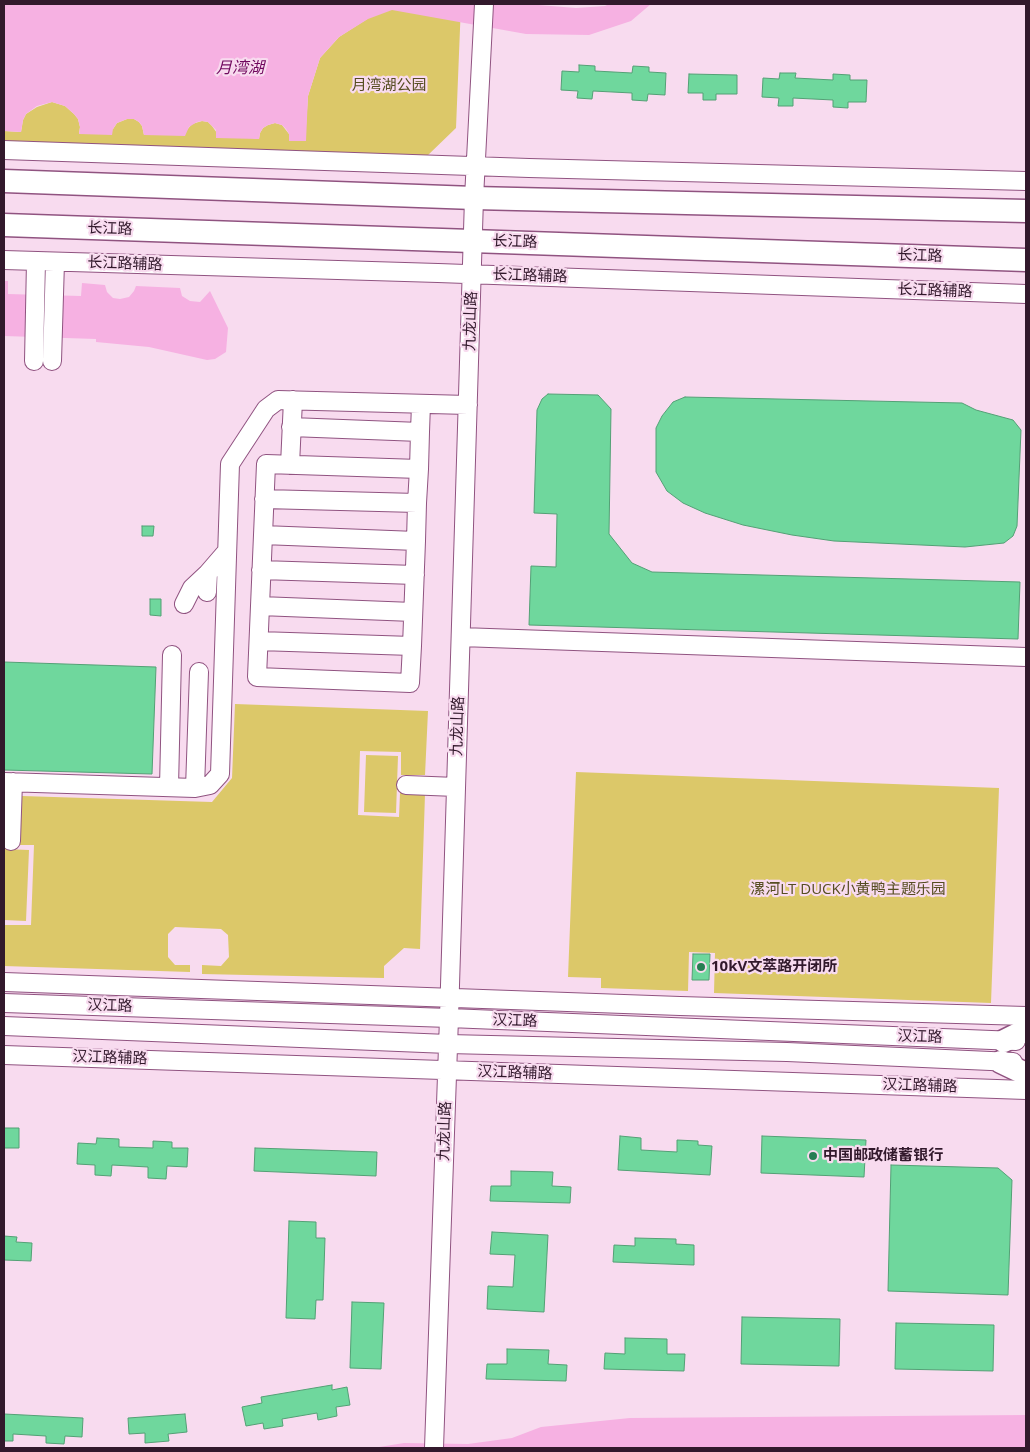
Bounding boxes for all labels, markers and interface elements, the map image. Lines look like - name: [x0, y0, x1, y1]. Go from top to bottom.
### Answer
- water label: 月湾湖: [216, 58, 264, 78]
- park label: 月湾湖公园: [352, 77, 426, 95]
- street label: 长江路: [87, 219, 133, 239]
- street label: 长江路: [492, 232, 538, 252]
- street label: 长江路: [897, 246, 943, 266]
- street label: 长江路辅路: [87, 254, 163, 274]
- street label: 长江路辅路: [492, 266, 568, 286]
- street label: 长江路辅路: [897, 281, 973, 301]
- street label: 九龙山路: [461, 291, 481, 351]
- street label: 九龙山路: [448, 696, 468, 756]
- park label: 漯河LT DUCK小黄鸭主题乐园: [750, 881, 946, 899]
- place label: 10kV文萃路开闭所: [711, 958, 837, 976]
- marker: 10kV文萃路开闭所: [695, 961, 707, 973]
- street label: 汉江路: [87, 996, 133, 1016]
- street label: 汉江路: [492, 1011, 538, 1031]
- street label: 汉江路: [897, 1027, 943, 1047]
- street label: 汉江路辅路: [72, 1048, 148, 1068]
- street label: 汉江路辅路: [477, 1063, 553, 1083]
- street label: 汉江路辅路: [882, 1076, 958, 1096]
- street label: 九龙山路: [435, 1101, 455, 1161]
- place label: 中国邮政储蓄银行: [823, 1147, 943, 1165]
- marker: 中国邮政储蓄银行: [807, 1150, 819, 1162]

